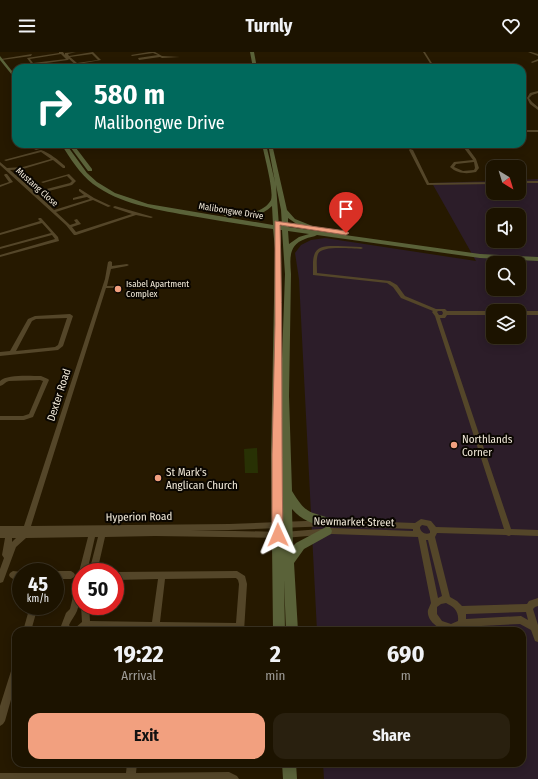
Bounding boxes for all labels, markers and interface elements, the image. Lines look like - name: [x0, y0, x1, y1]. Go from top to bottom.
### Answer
- icon: menu: [16, 15, 38, 37]
- text: Turnly: [246, 15, 292, 37]
- icon: heart: [500, 15, 522, 37]
- text: 580 m: [94, 78, 165, 111]
- icon: right: [28, 80, 80, 132]
- text: Malibongwe Drive: [94, 112, 225, 134]
- north arrow: [486, 160, 526, 200]
- map controls: [486, 160, 526, 344]
- street label: Mustang Close: [14, 165, 61, 209]
- pin: [329, 192, 363, 233]
- icon: arrive: [335, 198, 357, 220]
- street label: Malibongwe Drive: [198, 201, 265, 221]
- button: sound: [486, 208, 526, 248]
- button: search: [486, 256, 526, 296]
- place label: Isabel Apartment Complex: [126, 279, 189, 299]
- marker: Isabel Apartment Complex: [113, 284, 123, 294]
- button: layers: [486, 304, 526, 344]
- street label: Dexter Road: [44, 367, 74, 423]
- place label: Northlands Corner: [462, 433, 513, 459]
- marker: Northlands Corner: [449, 440, 459, 450]
- place label: St Mark's Anglican Church: [166, 466, 238, 492]
- marker: St Mark's Anglican Church: [153, 473, 163, 483]
- street label: Hyperion Road: [106, 510, 172, 524]
- position arrow: [257, 514, 299, 556]
- street label: Newmarket Street: [314, 515, 395, 529]
- speed limit sign: 50: [72, 563, 124, 615]
- text: 45: [28, 572, 48, 596]
- text: km/h: [27, 593, 49, 605]
- text: 19:22: [113, 640, 164, 668]
- text: 2: [270, 640, 281, 668]
- text: 690: [387, 640, 425, 668]
- text: Arrival: [121, 668, 156, 683]
- text: min: [265, 668, 285, 683]
- text: m: [401, 668, 411, 683]
- button: Exit: [28, 713, 265, 759]
- button: Share: [273, 713, 510, 759]

